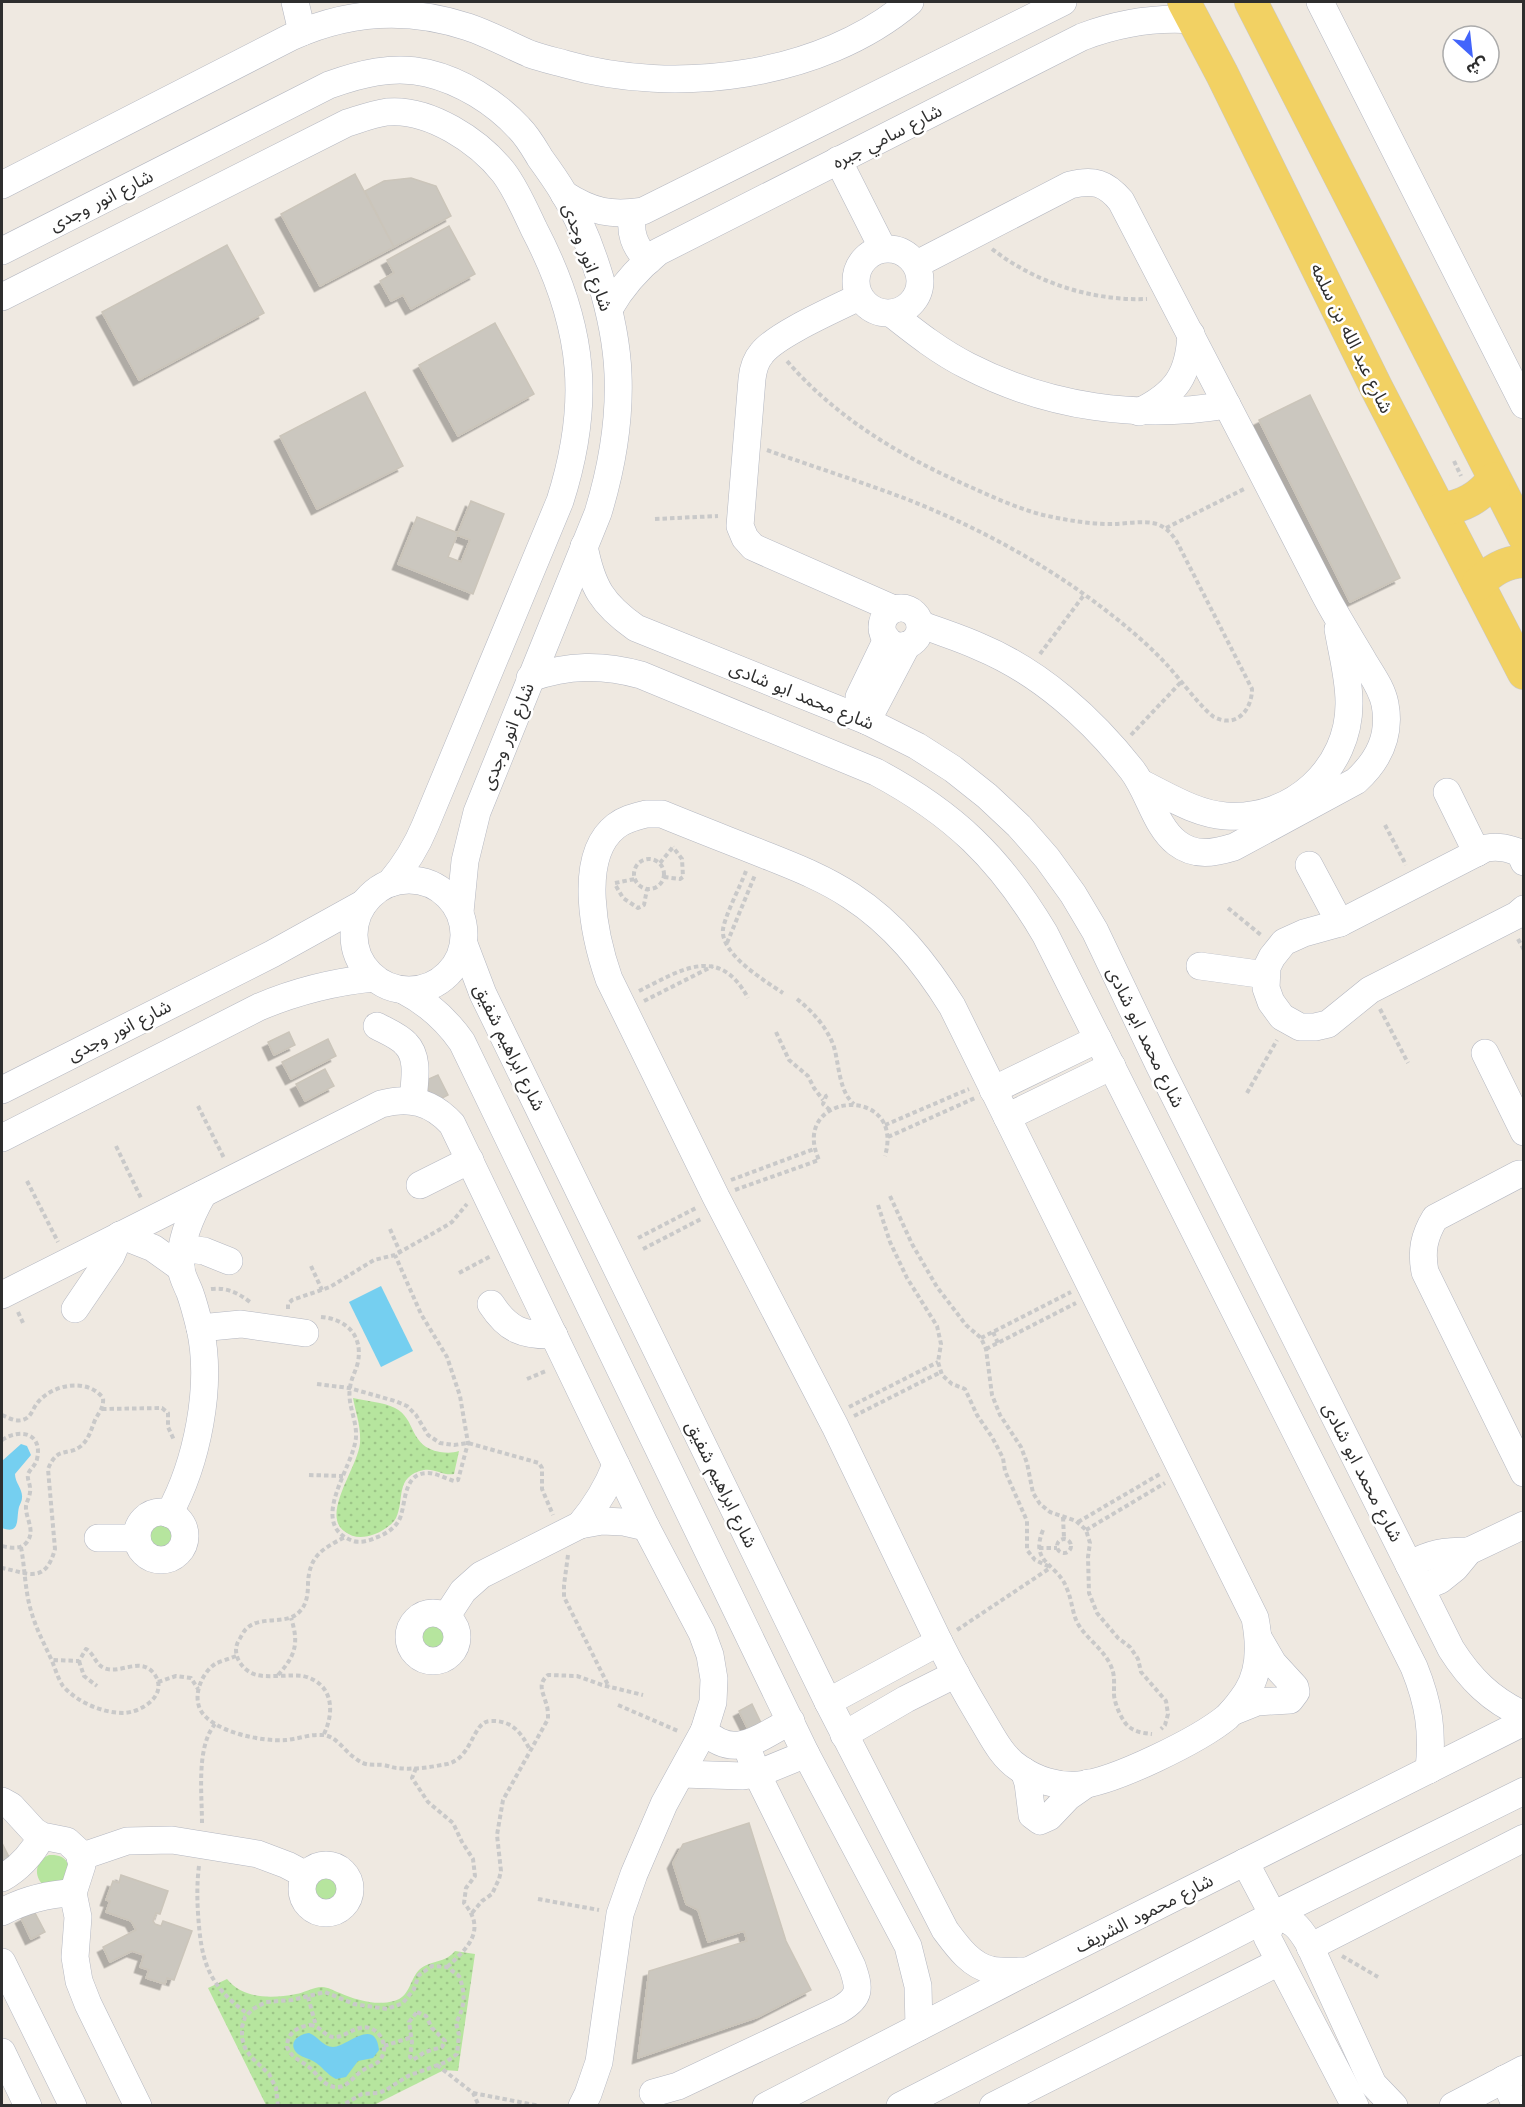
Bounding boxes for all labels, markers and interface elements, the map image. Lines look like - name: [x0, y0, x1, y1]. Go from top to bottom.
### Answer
- north arrow: [1441, 24, 1501, 84]
- text: ش: [1463, 53, 1492, 80]
- street label: شارع سامي جبره: [829, 99, 947, 176]
- street label: شارع انور وجدى: [46, 165, 158, 239]
- street label: شارع انور وجدى: [555, 200, 617, 315]
- street label: شارع عبد الله بن سلمه: [1303, 260, 1397, 418]
- street label: شارع محمد ابو شادى: [725, 656, 877, 737]
- street label: شارع انور وجدى: [476, 679, 542, 794]
- street label: شارع محمد ابو شادى: [1099, 963, 1189, 1112]
- street label: شارع ابراهيم شفيق: [467, 980, 550, 1116]
- street label: شارع انور وجدى: [64, 995, 176, 1069]
- street label: شارع محمد ابو شادى: [1315, 1399, 1407, 1547]
- street label: شارع ابراهيم شفيق: [679, 1417, 762, 1553]
- street label: شارع محمود الشريف: [1072, 1869, 1218, 1960]

